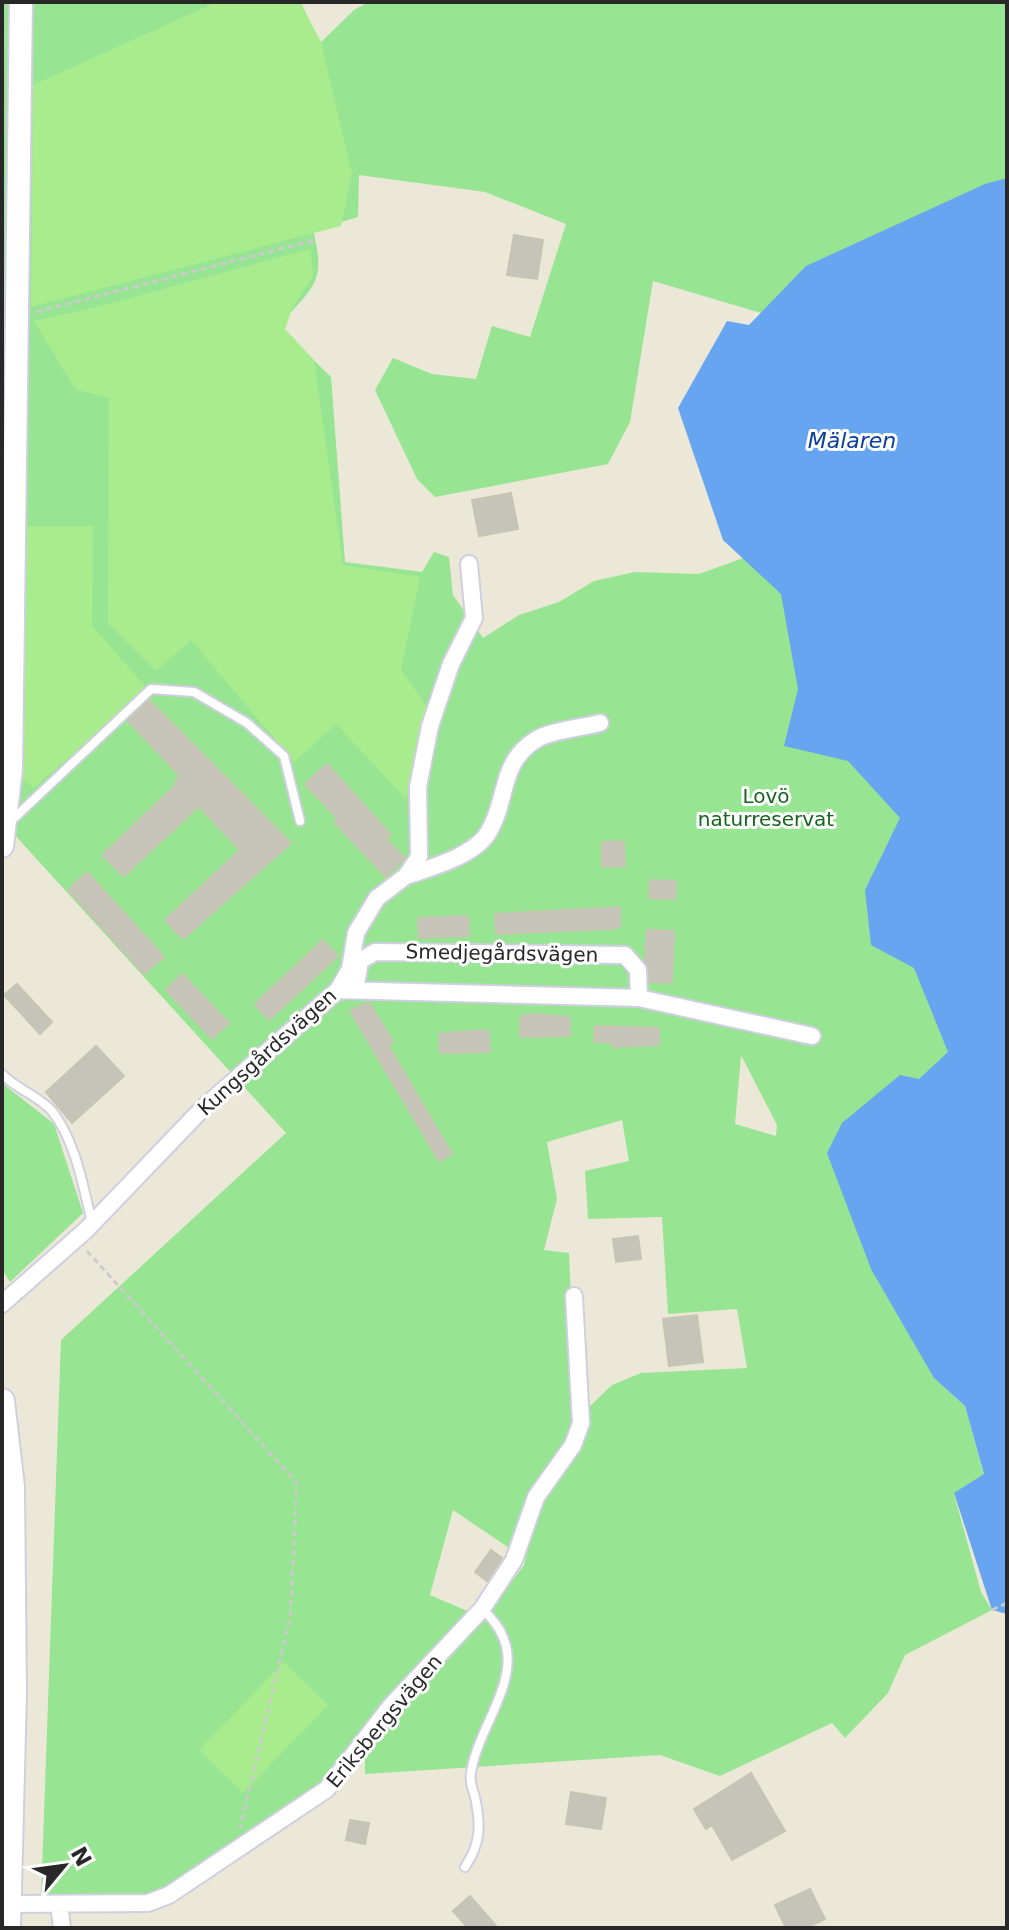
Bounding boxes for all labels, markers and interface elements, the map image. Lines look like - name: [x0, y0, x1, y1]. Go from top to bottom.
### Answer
- water label: Mälaren: [808, 428, 896, 453]
- park label: Lovö naturreservat: [698, 784, 834, 831]
- street label: Smedjegårdsvägen: [405, 939, 599, 967]
- street label: Kungsgårdsvägen: [193, 983, 341, 1121]
- street label: Eriksbergsvägen: [321, 1650, 447, 1792]
- north arrow: [24, 1826, 104, 1906]
- text: N: [66, 1842, 96, 1871]

